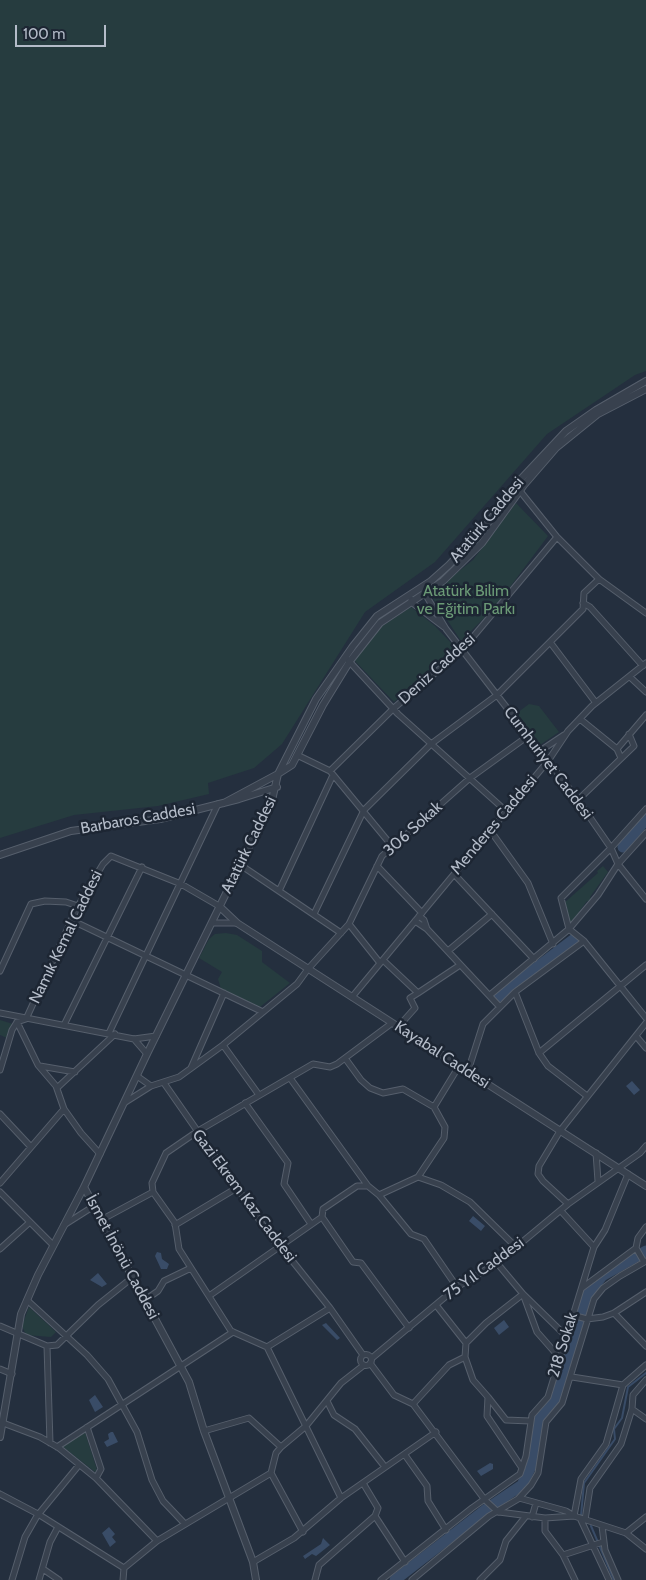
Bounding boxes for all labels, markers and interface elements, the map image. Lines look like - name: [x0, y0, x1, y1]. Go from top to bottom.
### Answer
- scale bar: [18, 15, 109, 47]
- text: 100 m: [23, 25, 65, 43]
- street label: Atatürk Caddesi: [446, 473, 528, 567]
- park label: Atatürk Bilim ve Eğitim Parkı: [417, 581, 515, 619]
- street label: Deniz Caddesi: [395, 630, 479, 708]
- street label: Cumhuriyet Caddesi: [499, 703, 597, 823]
- street label: Menderes Caddesi: [447, 771, 541, 879]
- street label: Atatürk Caddesi: [217, 793, 281, 897]
- street label: 306 Sokak: [380, 798, 446, 860]
- street label: Barbaros Caddesi: [79, 799, 197, 839]
- street label: Namık Kemal Caddesi: [25, 867, 107, 1007]
- street label: Kayabal Caddesi: [391, 1017, 493, 1093]
- street label: Gazi Ekrem Kaz Caddesi: [188, 1126, 300, 1266]
- street label: İsmet İnönü Caddesi: [81, 1191, 163, 1323]
- street label: 75 Yıl Caddesi: [440, 1234, 528, 1304]
- street label: 218 Sokak: [544, 1310, 582, 1380]

